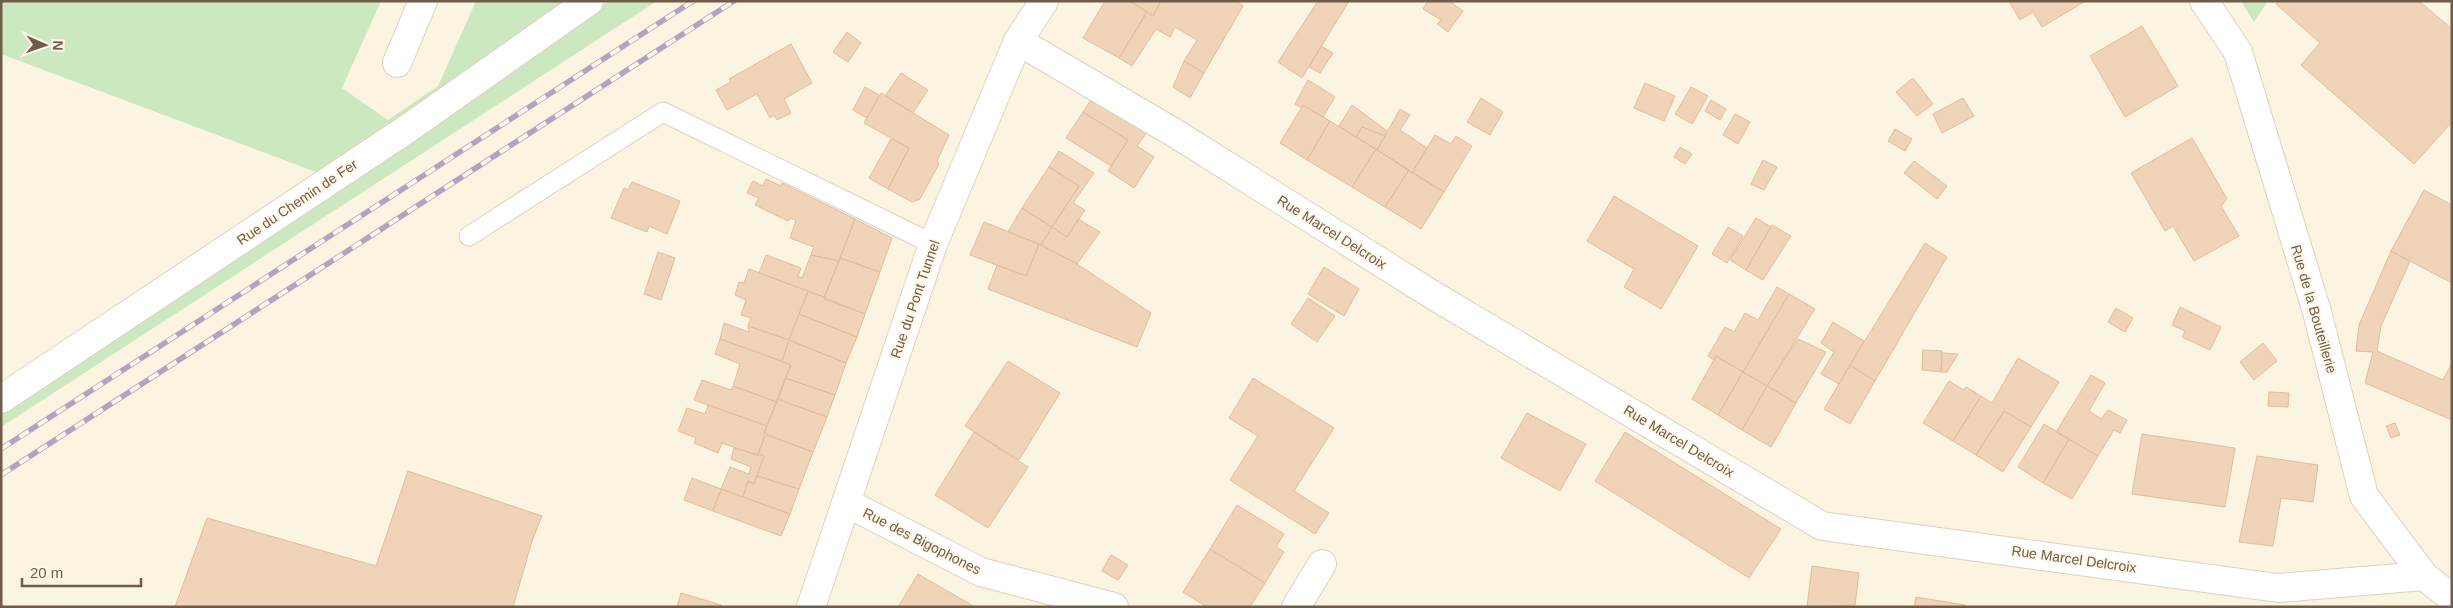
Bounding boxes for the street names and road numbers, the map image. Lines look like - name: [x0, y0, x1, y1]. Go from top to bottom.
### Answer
- street label: Rue du Chemin de Fer: [234, 156, 360, 248]
- street label: Rue Marcel Delcroix: [1274, 192, 1390, 272]
- street label: Rue du Pont Tunnel: [887, 238, 943, 360]
- street label: Rue de la Bouteillerie: [2288, 243, 2340, 375]
- street label: Rue Marcel Delcroix: [1621, 402, 1737, 480]
- street label: Rue des Bigophones: [860, 504, 984, 578]
- street label: Rue Marcel Delcroix: [2010, 542, 2138, 576]

